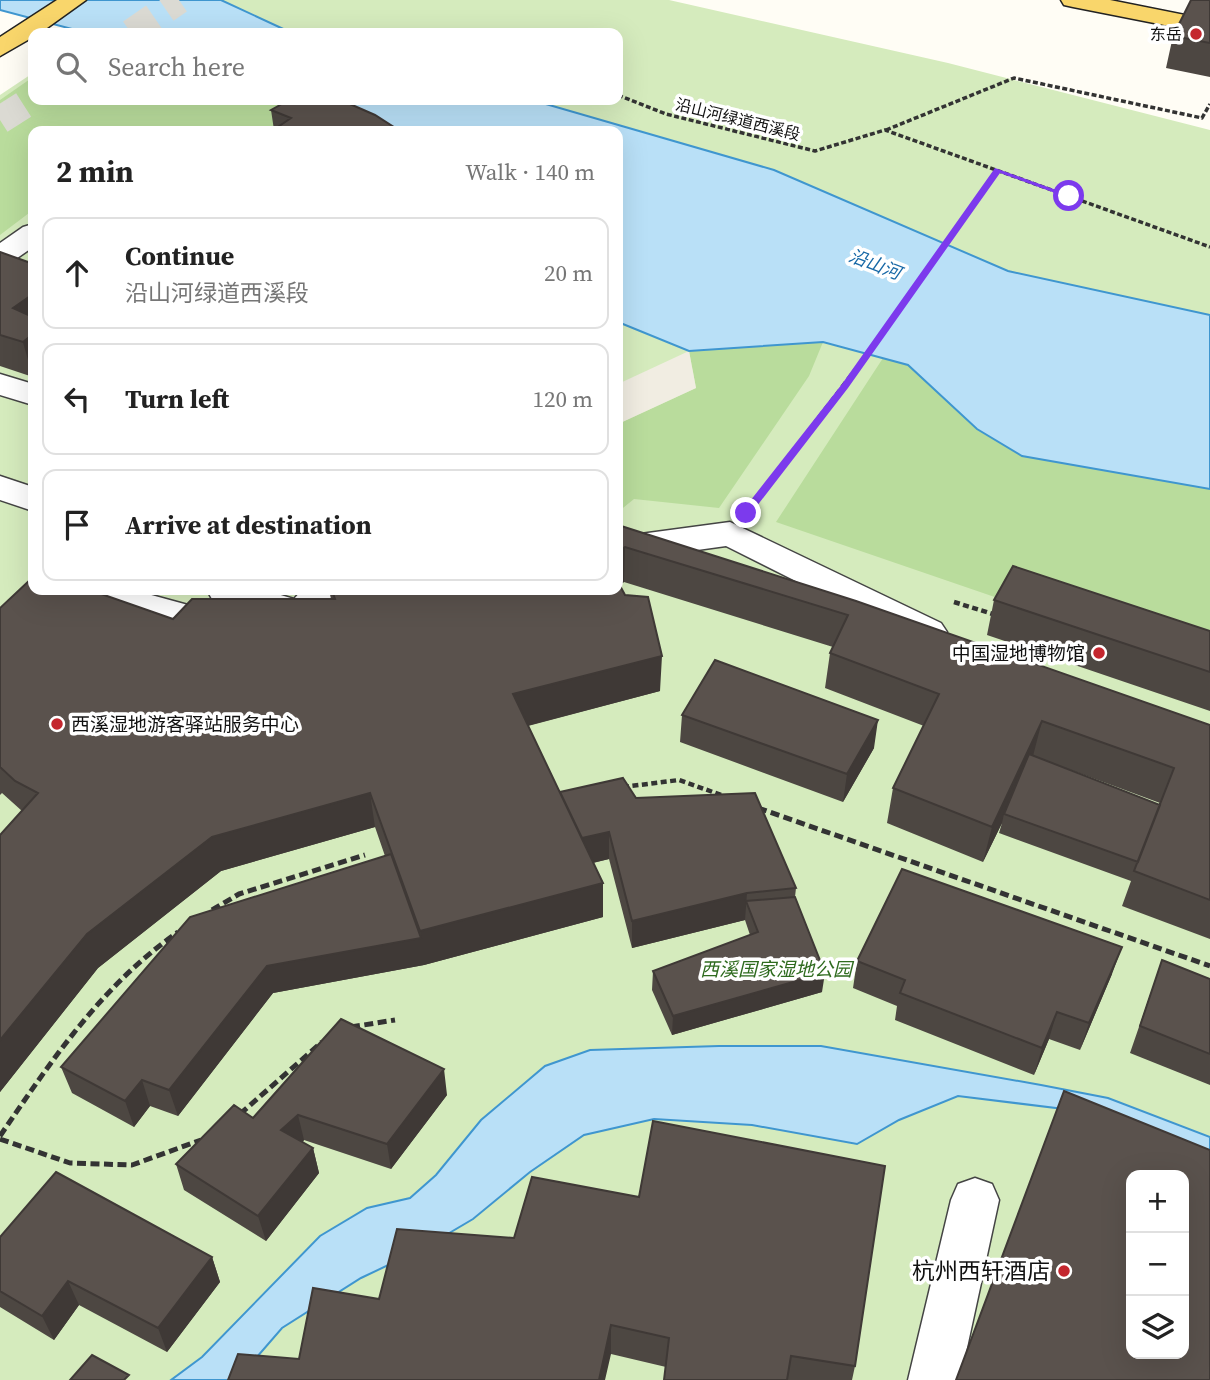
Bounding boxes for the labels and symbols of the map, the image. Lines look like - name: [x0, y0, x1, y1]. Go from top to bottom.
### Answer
- place label: 东岳: [1150, 23, 1182, 45]
- marker: 东岳: [1188, 26, 1204, 42]
- street label: 沿山河绿道西溪段: [673, 93, 803, 145]
- route start: [1053, 180, 1084, 211]
- water label: 沿山河: [845, 243, 907, 286]
- route end: [730, 497, 761, 528]
- place label: 中国湿地博物馆: [952, 640, 1085, 666]
- marker: 中国湿地博物馆: [1091, 645, 1107, 661]
- place label: 西溪湿地游客驿站服务中心: [71, 711, 299, 737]
- marker: 西溪湿地游客驿站服务中心: [49, 716, 65, 732]
- park label: 西溪国家湿地公园: [700, 956, 855, 982]
- place label: 杭州西轩酒店: [912, 1255, 1050, 1287]
- marker: 杭州西轩酒店: [1056, 1263, 1072, 1279]

